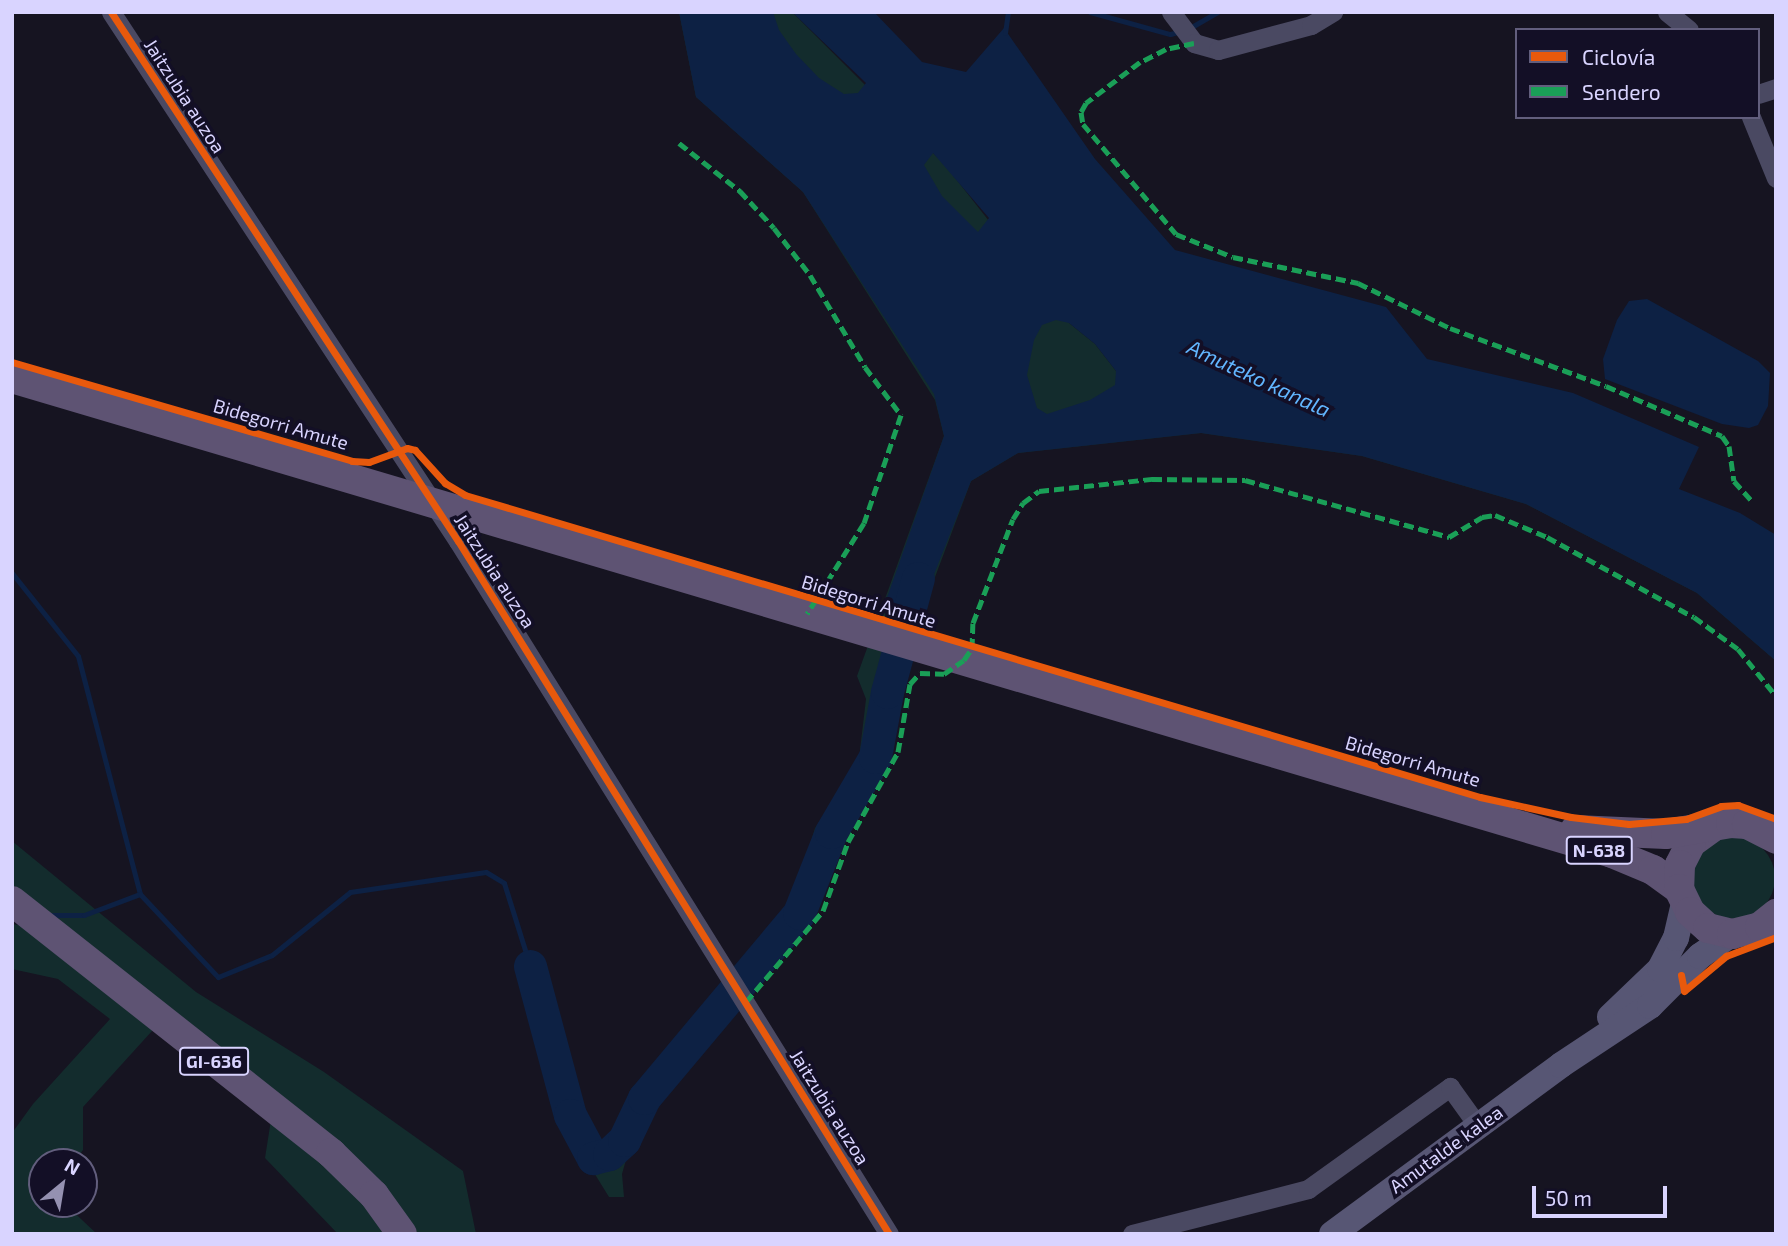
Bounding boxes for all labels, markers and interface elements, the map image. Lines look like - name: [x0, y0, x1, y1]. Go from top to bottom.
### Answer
- legend: [1515, 28, 1760, 119]
- street label: Jaitzubia auzoa: [140, 35, 230, 157]
- text: Ciclovía: [1582, 44, 1655, 69]
- text: Sendero: [1582, 79, 1661, 104]
- water label: Amuteko kanala: [1183, 334, 1335, 422]
- street label: Bidegorri Amute: [211, 394, 351, 454]
- street label: Jaitzubia auzoa: [450, 510, 540, 632]
- street label: Bidegorri Amute: [799, 570, 939, 632]
- street label: Bidegorri Amute: [1343, 731, 1483, 791]
- road number: N-638: [1566, 836, 1632, 864]
- street label: Jaitzubia auzoa: [785, 1045, 875, 1169]
- road number: GI-636: [179, 1046, 249, 1076]
- street label: Amutalde kalea: [1385, 1100, 1507, 1198]
- north arrow: [28, 1148, 98, 1218]
- text: N: [61, 1153, 84, 1180]
- scale bar: [1536, 1172, 1671, 1216]
- text: 50 m: [1545, 1185, 1592, 1210]

